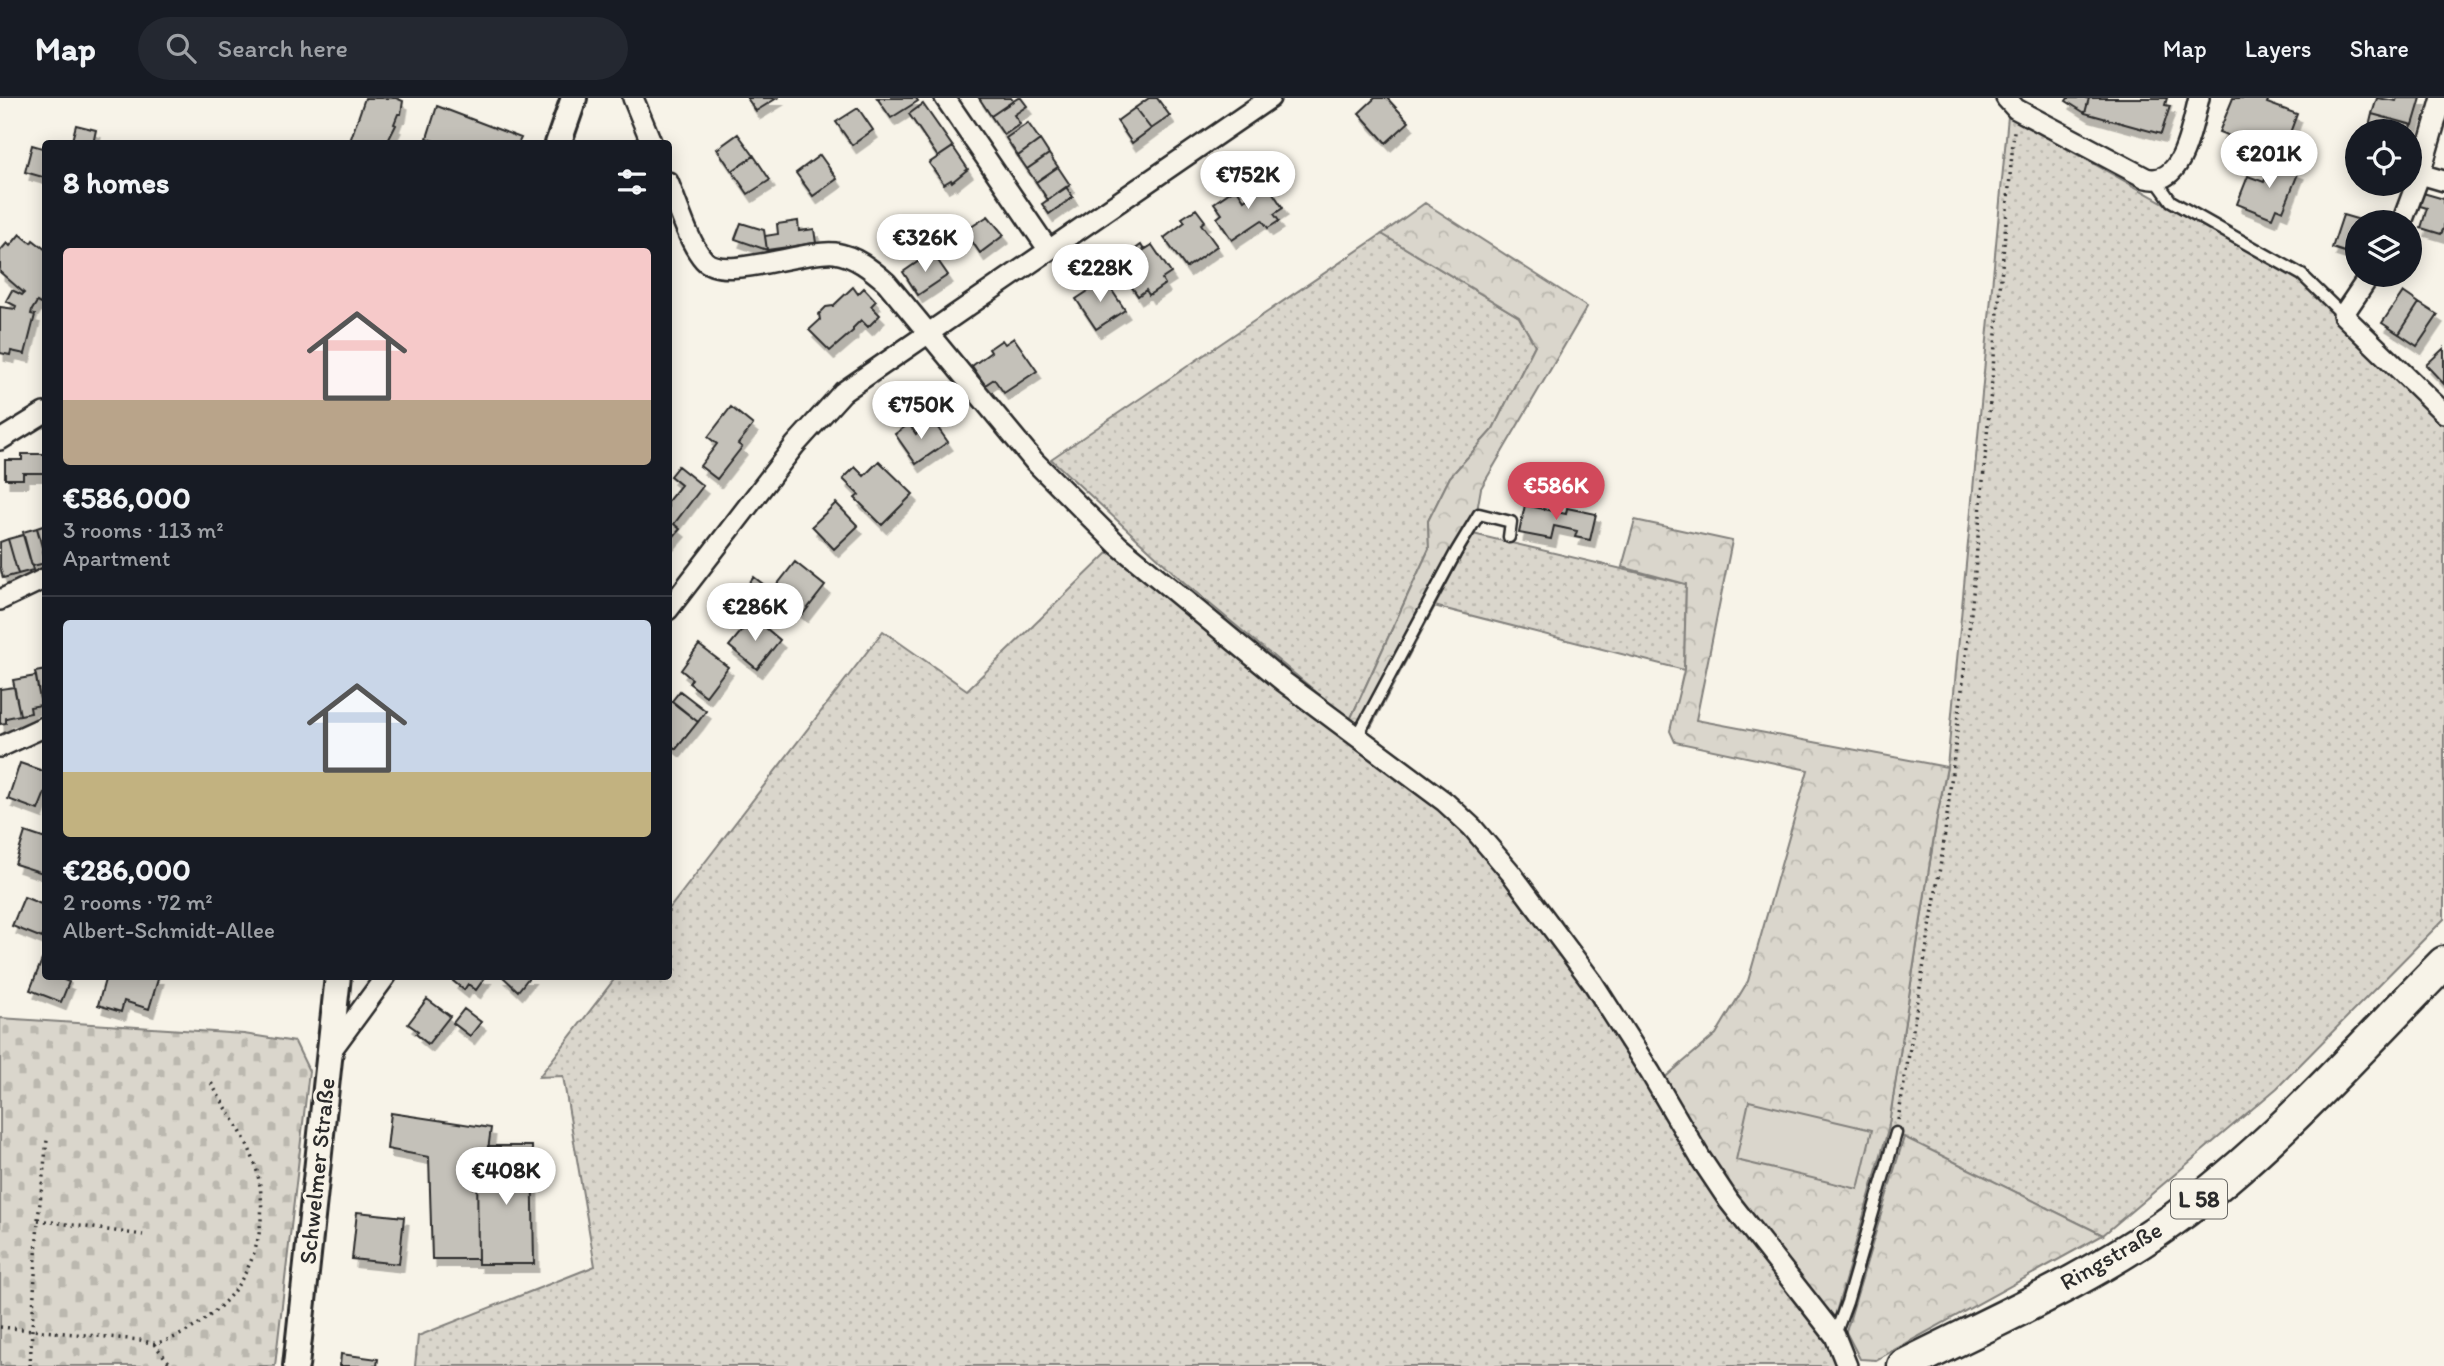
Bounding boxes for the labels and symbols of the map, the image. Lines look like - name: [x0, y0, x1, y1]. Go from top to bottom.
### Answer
- pin: €201K: [2220, 130, 2318, 190]
- pin: €752K: [1199, 152, 1297, 211]
- pin: €326K: [876, 214, 974, 274]
- pin: €228K: [1051, 244, 1149, 304]
- pin: €750K: [872, 382, 970, 441]
- pin: €586K: [1507, 462, 1605, 522]
- pin: €286K: [706, 584, 804, 643]
- street label: Schwelmer Straße: [292, 1076, 341, 1266]
- pin: €408K: [457, 1148, 555, 1207]
- road number: L 58: [2171, 1180, 2227, 1218]
- street label: Ringstraße: [2054, 1215, 2167, 1296]

